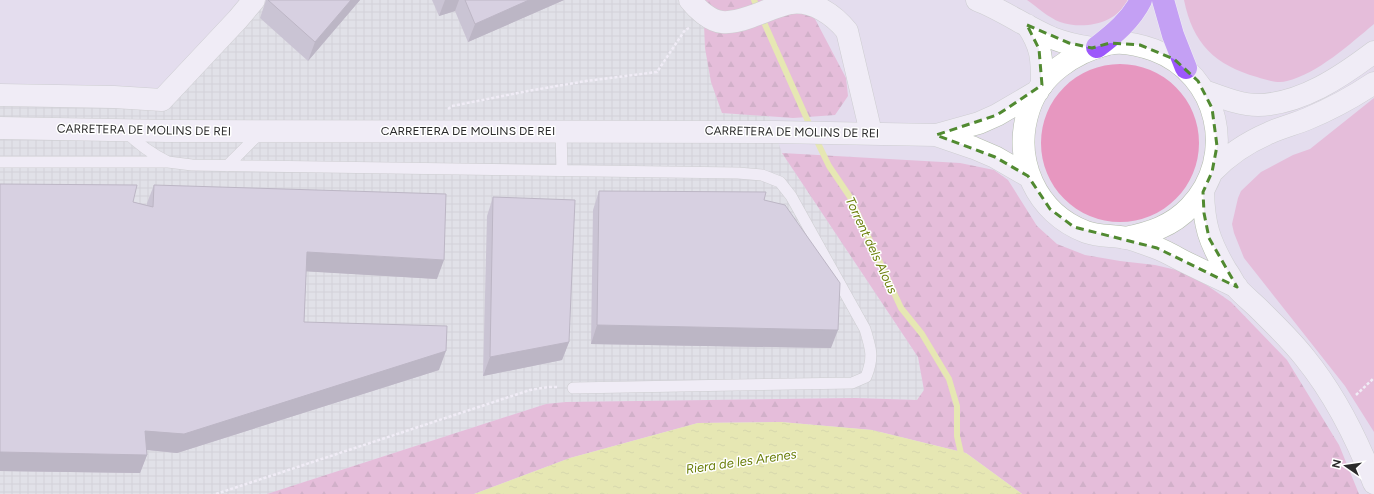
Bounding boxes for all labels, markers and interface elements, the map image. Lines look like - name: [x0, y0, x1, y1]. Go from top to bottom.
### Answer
- street label: CARRETERA DE MOLINS DE REI: [57, 121, 231, 139]
- street label: CARRETERA DE MOLINS DE REI: [705, 123, 879, 141]
- street label: CARRETERA DE MOLINS DE REI: [381, 124, 555, 138]
- water label: Torrent dels Alous: [843, 194, 901, 296]
- water label: Riera de les Arenes: [685, 446, 797, 477]
- north arrow: [1326, 446, 1366, 486]
- text: N: [1329, 458, 1344, 469]

